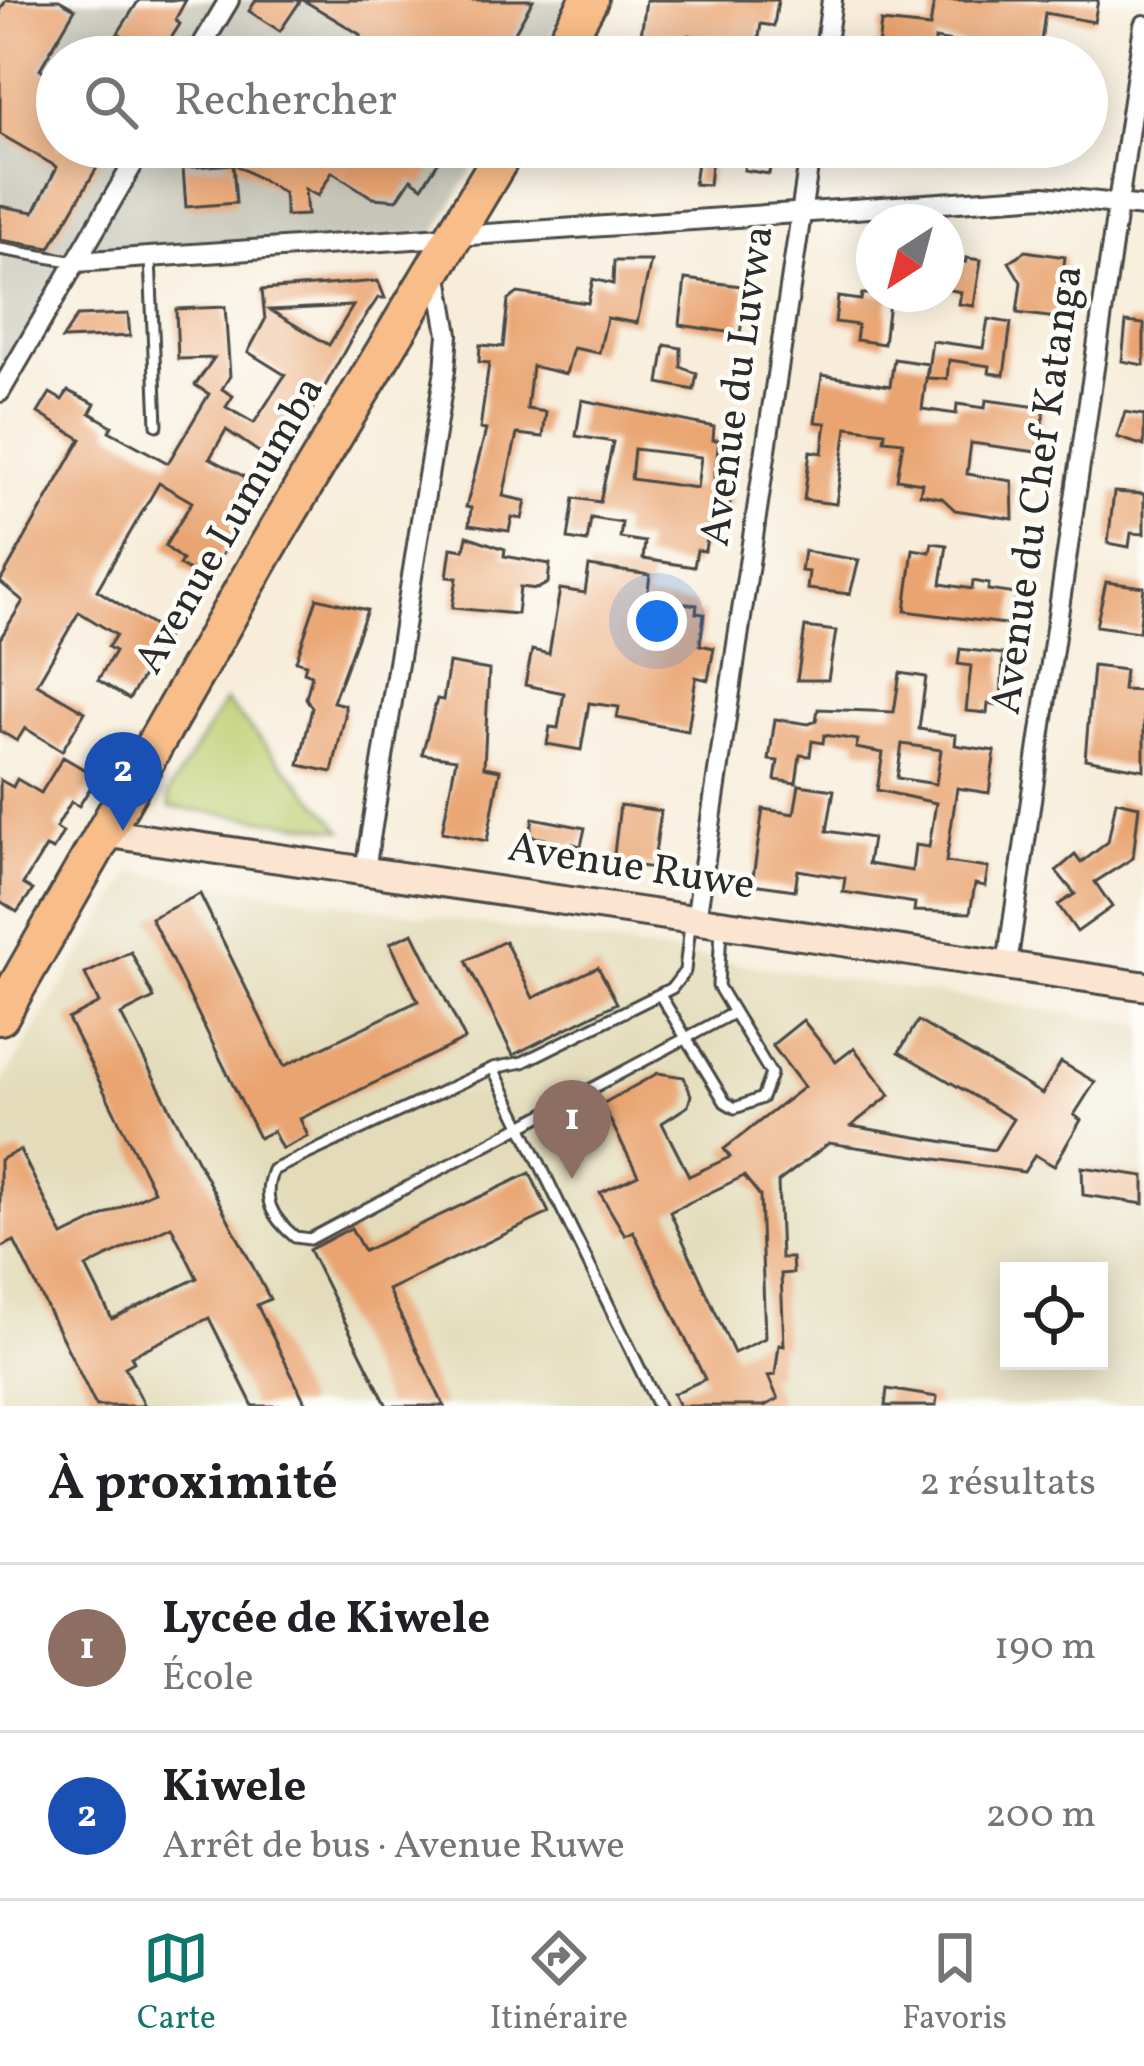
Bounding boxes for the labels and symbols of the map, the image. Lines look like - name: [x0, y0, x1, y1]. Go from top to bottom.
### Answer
- north arrow: [856, 204, 964, 312]
- street label: Avenue du Luvwa: [687, 222, 791, 550]
- street label: Avenue du Chef Katanga: [978, 262, 1100, 718]
- street label: Avenue Lumumba: [122, 366, 340, 686]
- your location: [627, 591, 687, 651]
- pin: 2: [84, 732, 162, 831]
- street label: Avenue Ruwe: [503, 819, 759, 917]
- pin: 1: [533, 1080, 611, 1179]

